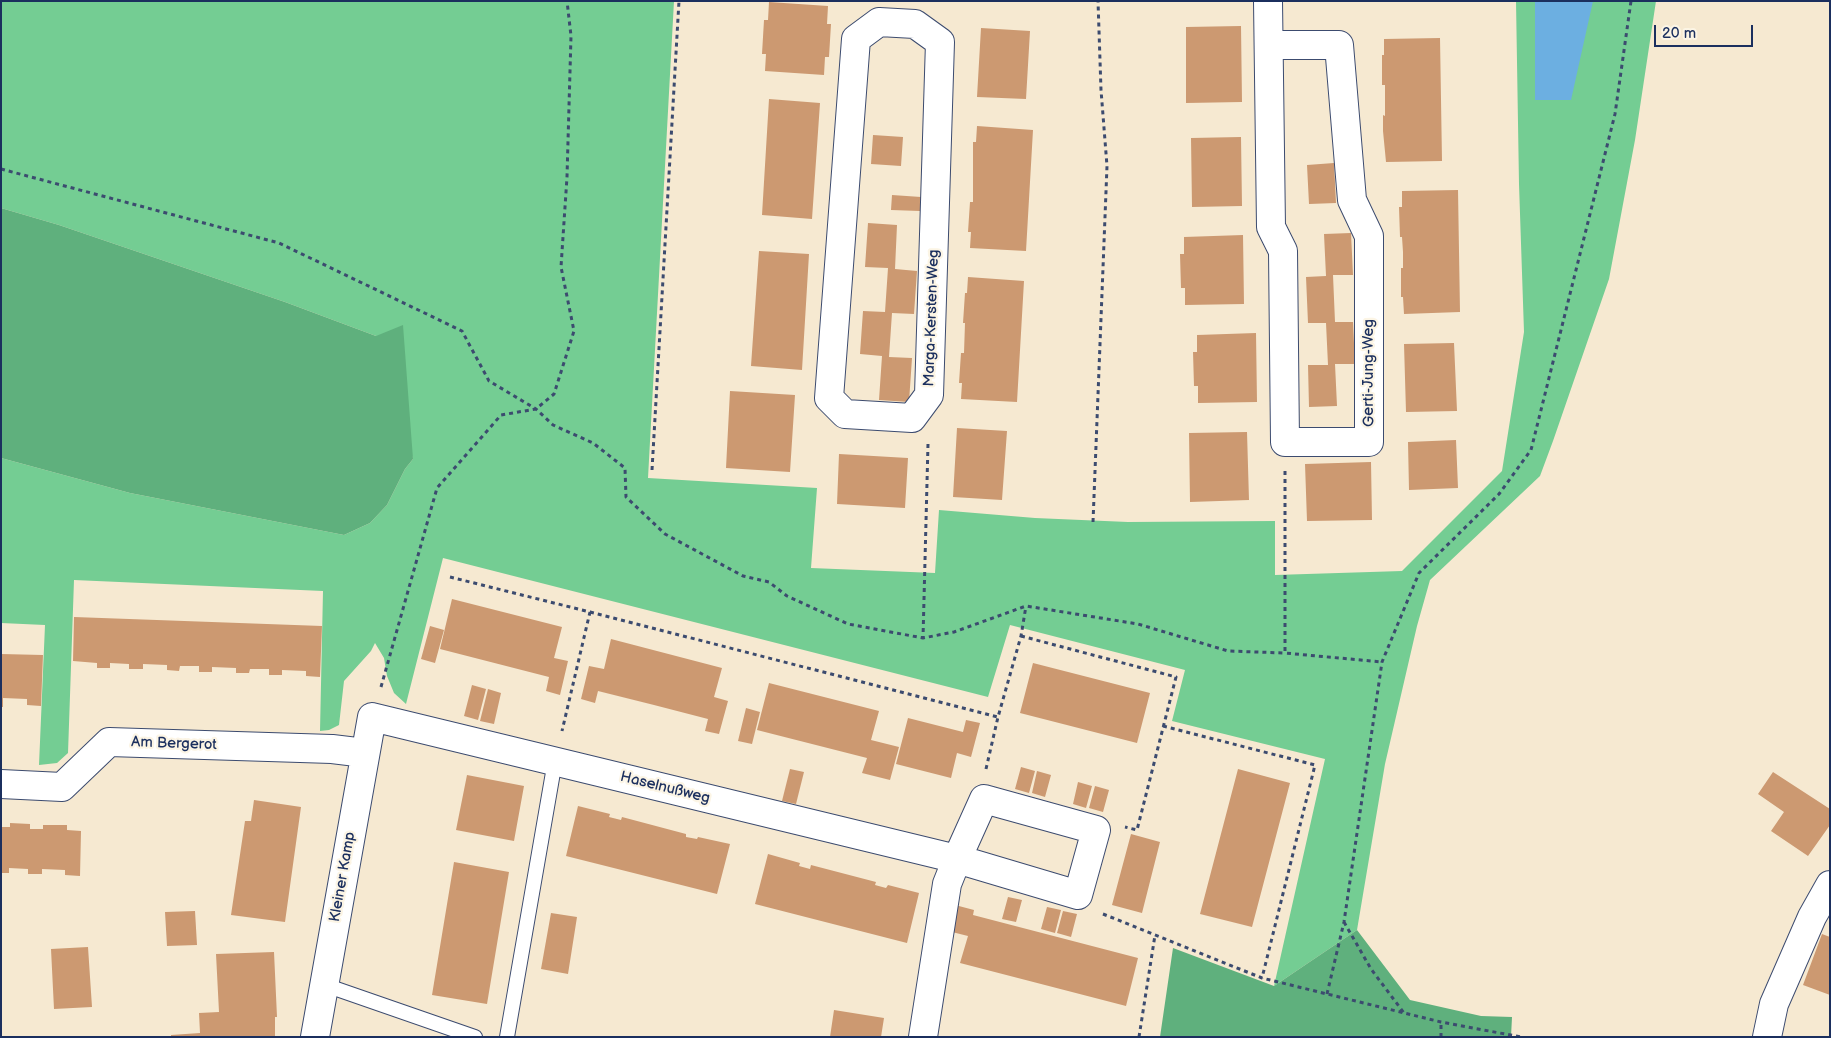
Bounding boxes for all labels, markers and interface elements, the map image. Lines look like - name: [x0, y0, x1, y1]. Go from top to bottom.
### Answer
- scale bar: [1656, 15, 1755, 47]
- text: 20 m: [1662, 24, 1696, 43]
- street label: Marga-Kersten-Weg: [921, 249, 943, 387]
- street label: Gerti-Jung-Weg: [1360, 319, 1378, 427]
- street label: Am Bergerot: [131, 734, 217, 754]
- street label: Haselnußweg: [618, 768, 712, 808]
- street label: Kleiner Kamp: [326, 831, 360, 923]

